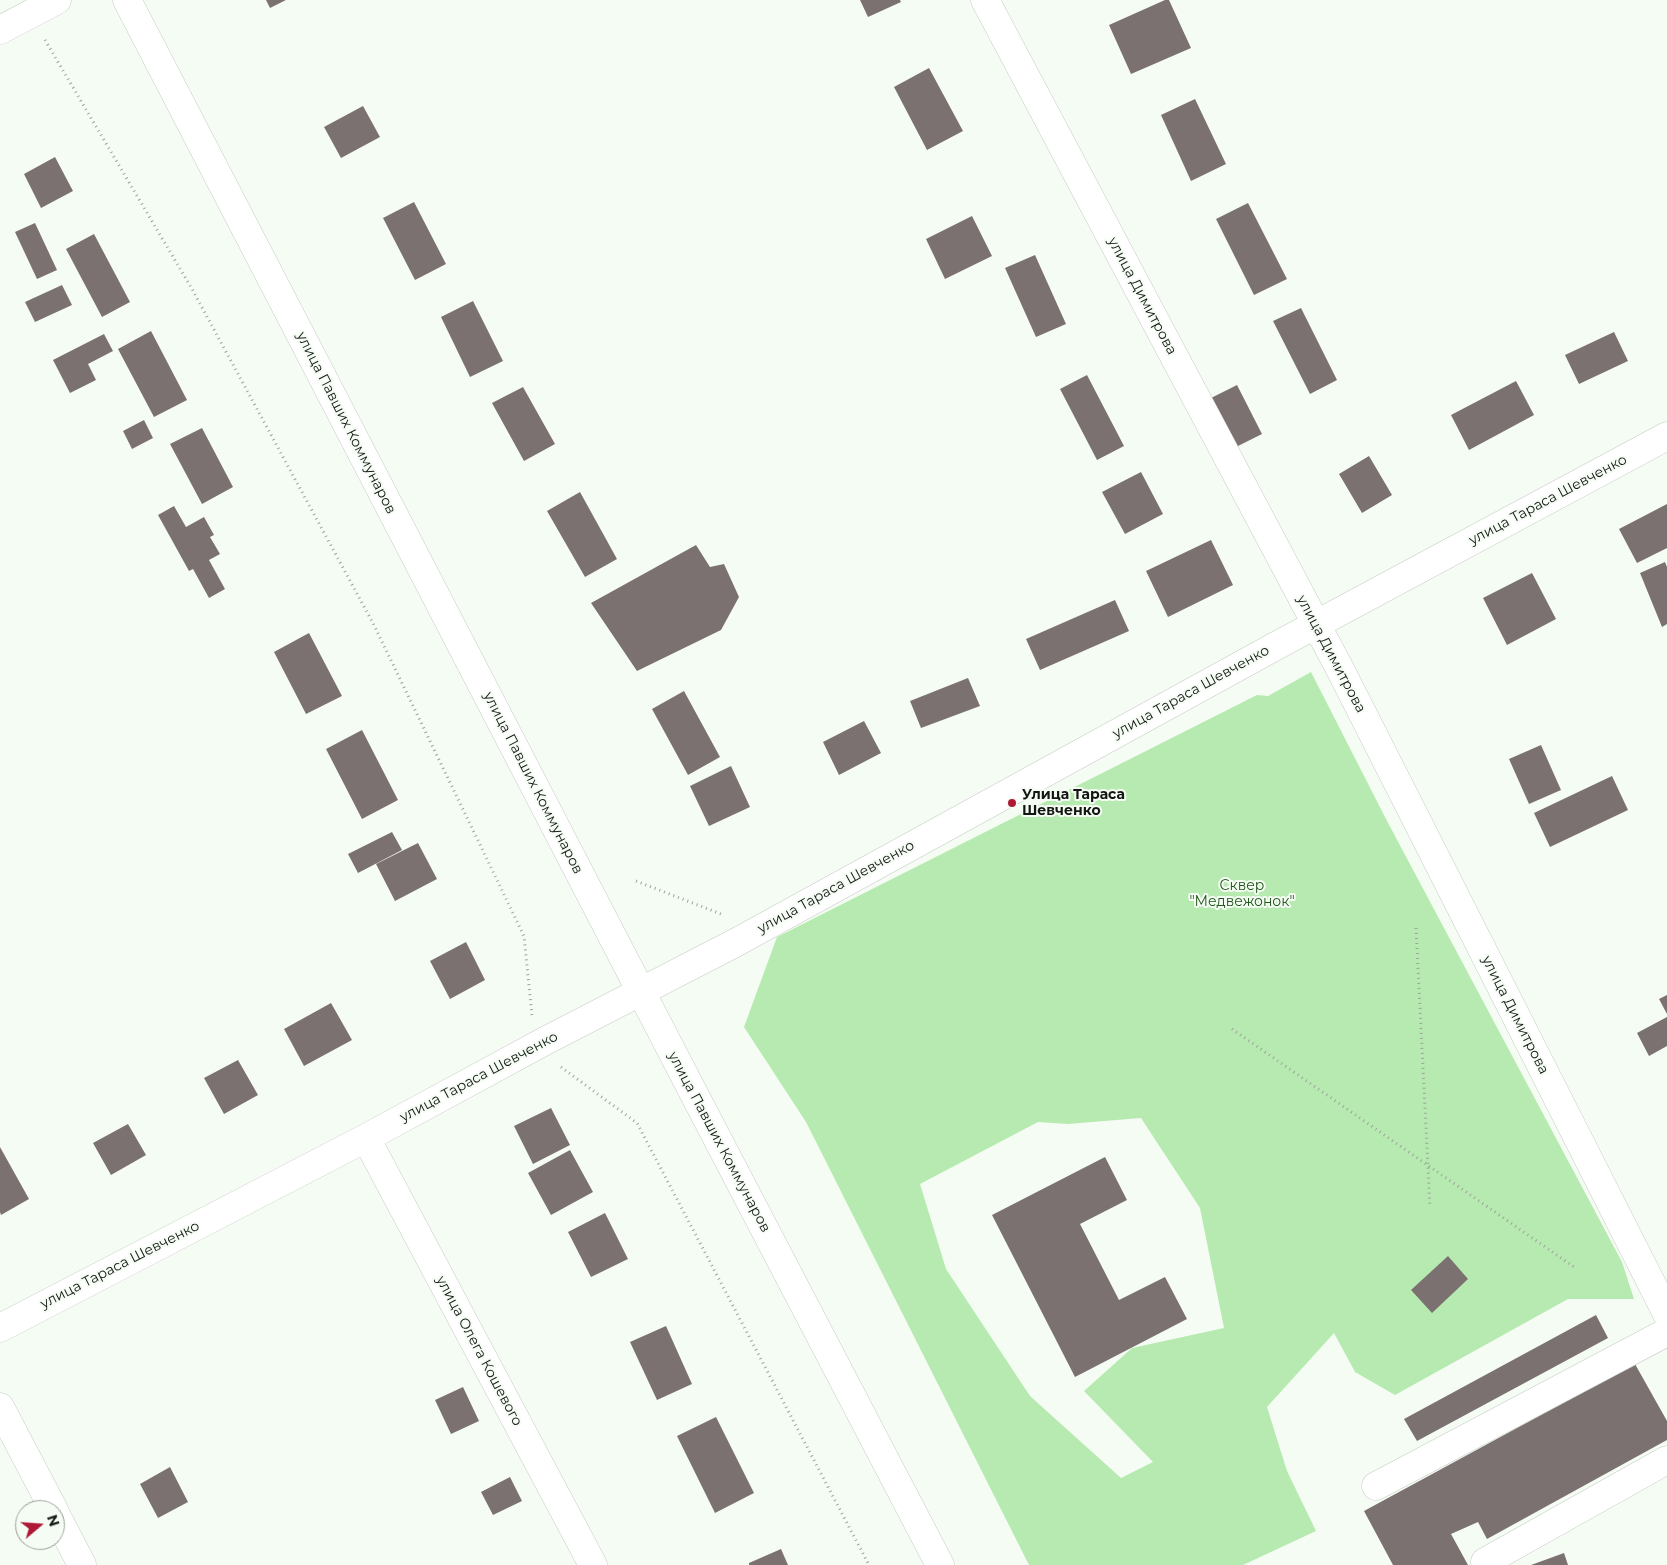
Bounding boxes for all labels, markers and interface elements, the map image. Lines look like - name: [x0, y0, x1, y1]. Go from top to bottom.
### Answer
- street label: улица Димитрова: [1104, 234, 1180, 358]
- street label: улица Павших Коммунаров: [293, 329, 399, 517]
- street label: улица Тараса Шевченко: [1466, 451, 1630, 549]
- street label: улица Димитрова: [1293, 592, 1369, 716]
- street label: улица Тараса Шевченко: [1110, 642, 1272, 742]
- street label: улица Павших Коммунаров: [480, 689, 586, 877]
- place label: Улица Тараса Шевченко: [1022, 787, 1125, 820]
- marker: Улица Тараса Шевченко: [1006, 797, 1018, 809]
- street label: улица Тараса Шевченко: [755, 837, 917, 937]
- park label: Сквер "Медвежонок": [1189, 878, 1295, 910]
- street label: улица Димитрова: [1478, 953, 1552, 1077]
- street label: улица Тараса Шевченко: [397, 1028, 561, 1126]
- street label: улица Павших Коммунаров: [664, 1049, 774, 1235]
- street label: улица Тараса Шевченко: [38, 1217, 202, 1313]
- street label: улица Олега Кошевого: [432, 1273, 526, 1429]
- north arrow: [15, 1500, 65, 1550]
- text: N: [43, 1513, 64, 1529]

